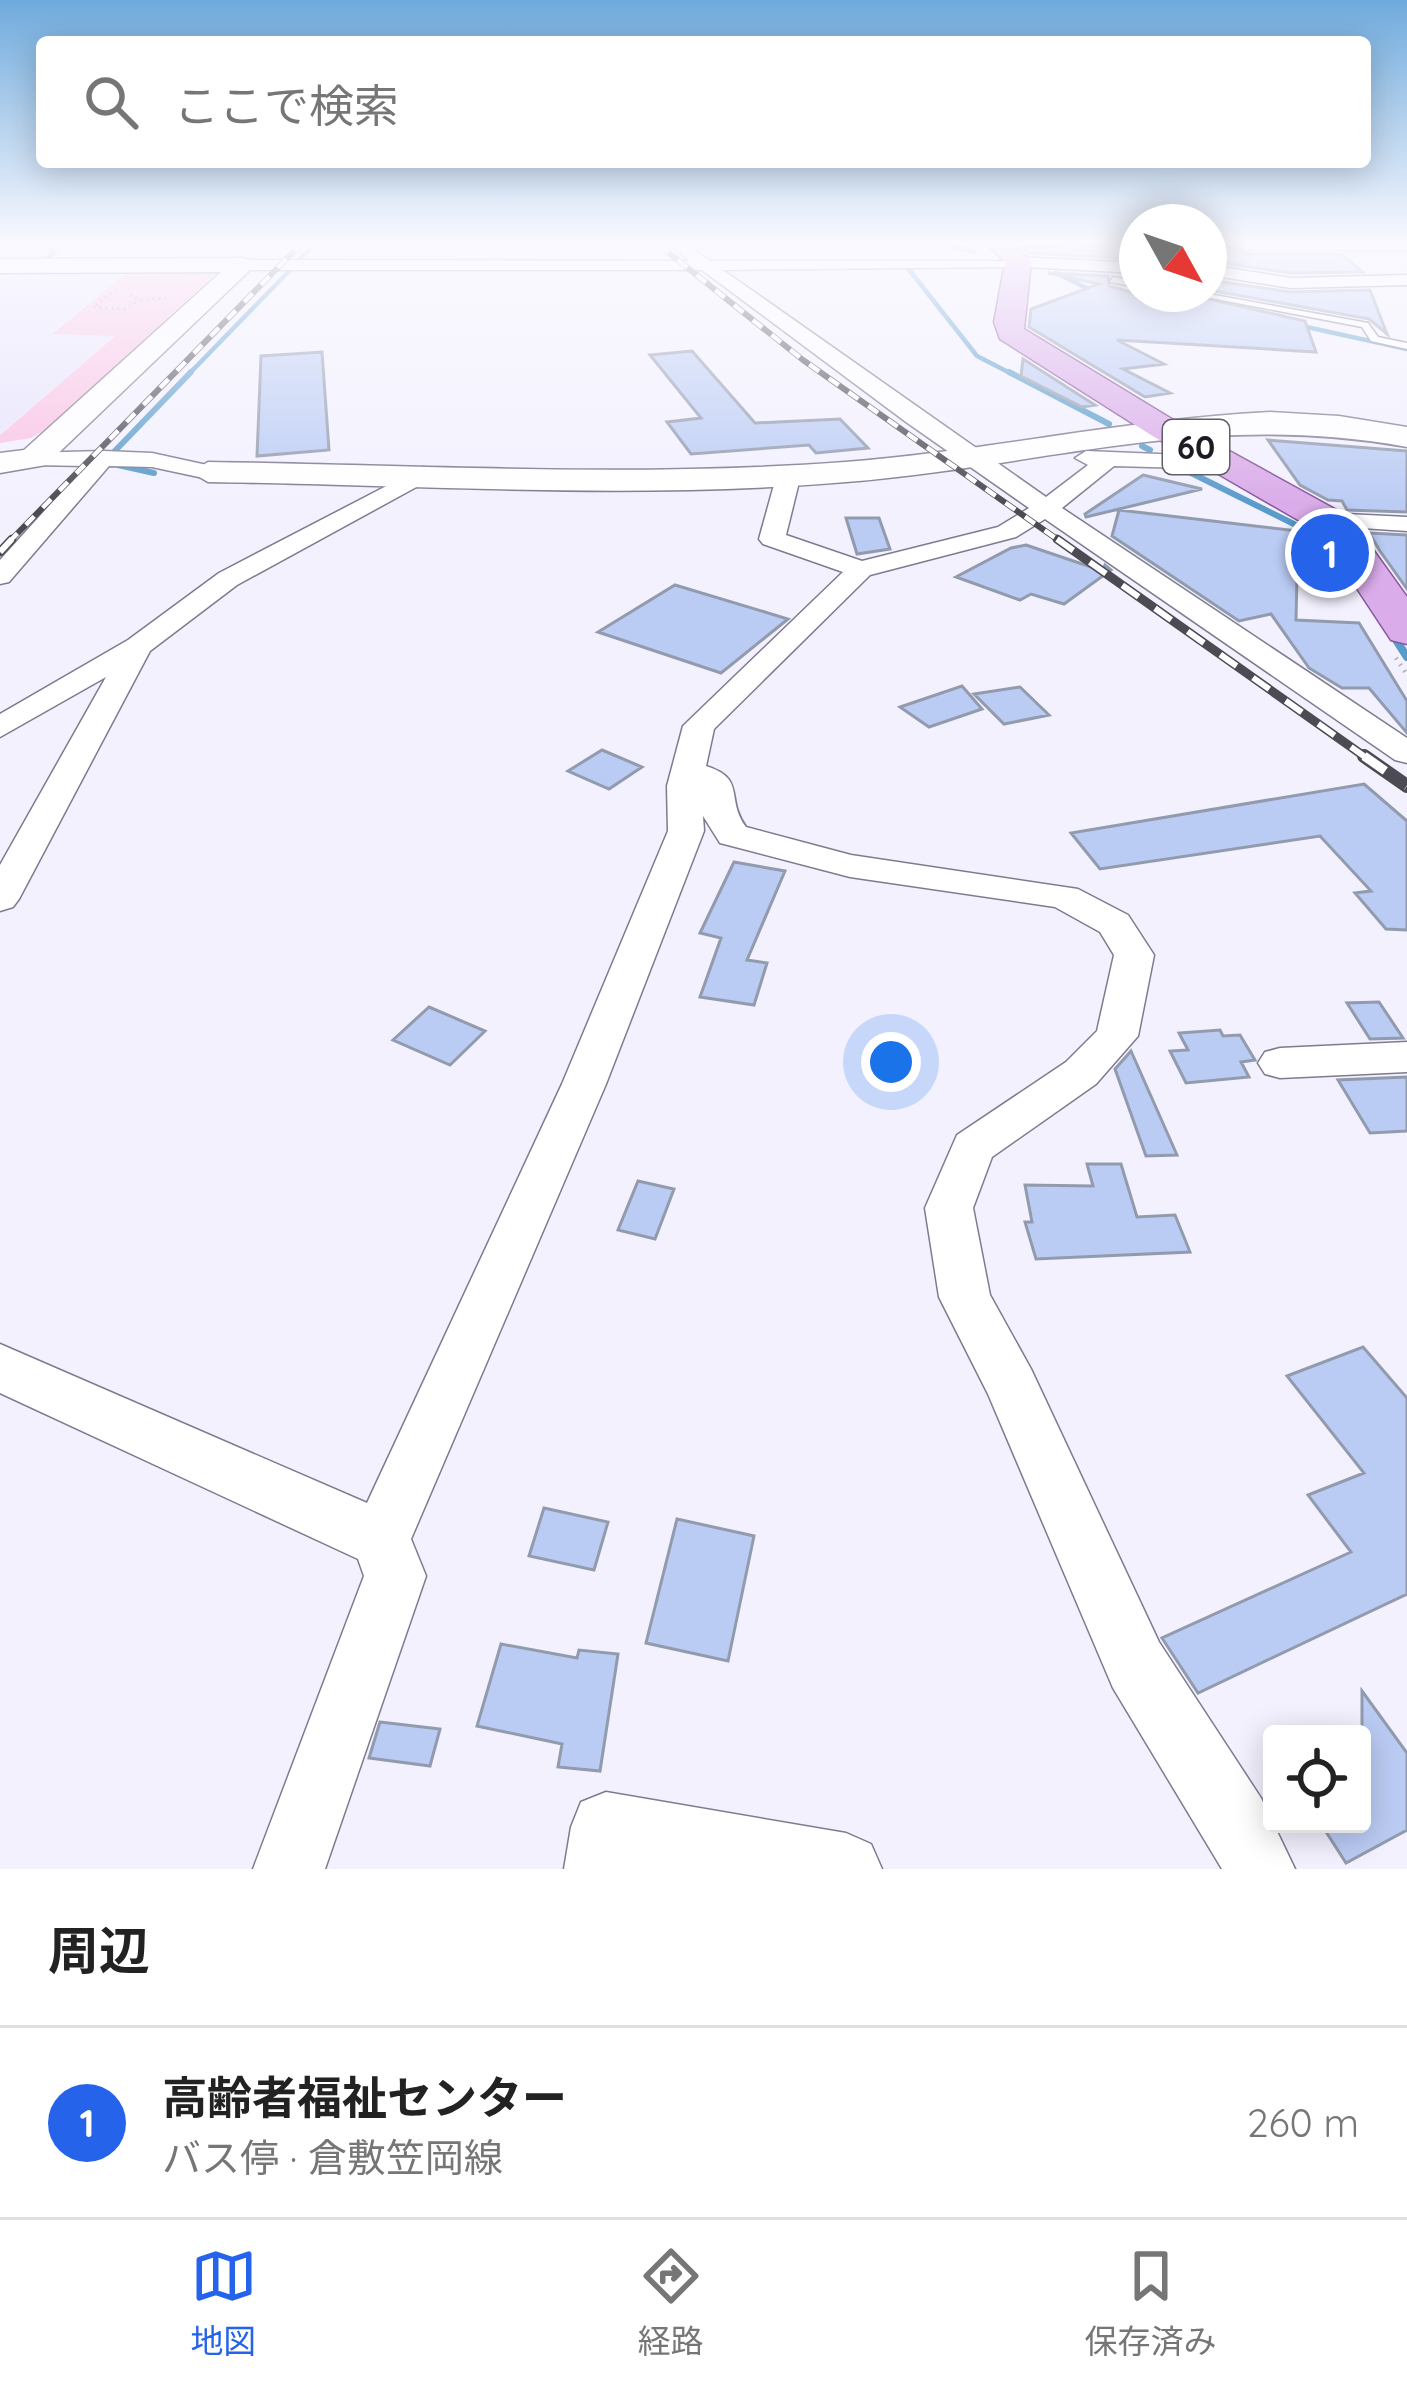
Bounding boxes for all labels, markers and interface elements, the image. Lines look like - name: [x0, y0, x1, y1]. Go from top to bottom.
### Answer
- search box: [36, 36, 1371, 168]
- icon: search: [78, 69, 144, 135]
- text: ここで検索: [174, 77, 399, 133]
- north arrow: [1119, 204, 1227, 312]
- road number: 60: [1163, 420, 1229, 474]
- pin: 1: [1291, 508, 1369, 598]
- your location: [861, 1032, 921, 1092]
- map controls: [1263, 1725, 1371, 1833]
- button: locate: [1263, 1725, 1371, 1833]
- text: 周辺: [48, 1918, 150, 1982]
- text: 高齢者福祉センター: [162, 2069, 567, 2125]
- text: 1: [79, 2098, 95, 2147]
- text: 260 m: [1247, 2098, 1359, 2147]
- text: バス停 · 倉敷笠岡線: [162, 2133, 503, 2182]
- tab: 地図: [191, 2243, 257, 2363]
- tab: 経路: [638, 2243, 704, 2363]
- tab: 保存済み: [1085, 2243, 1217, 2363]

